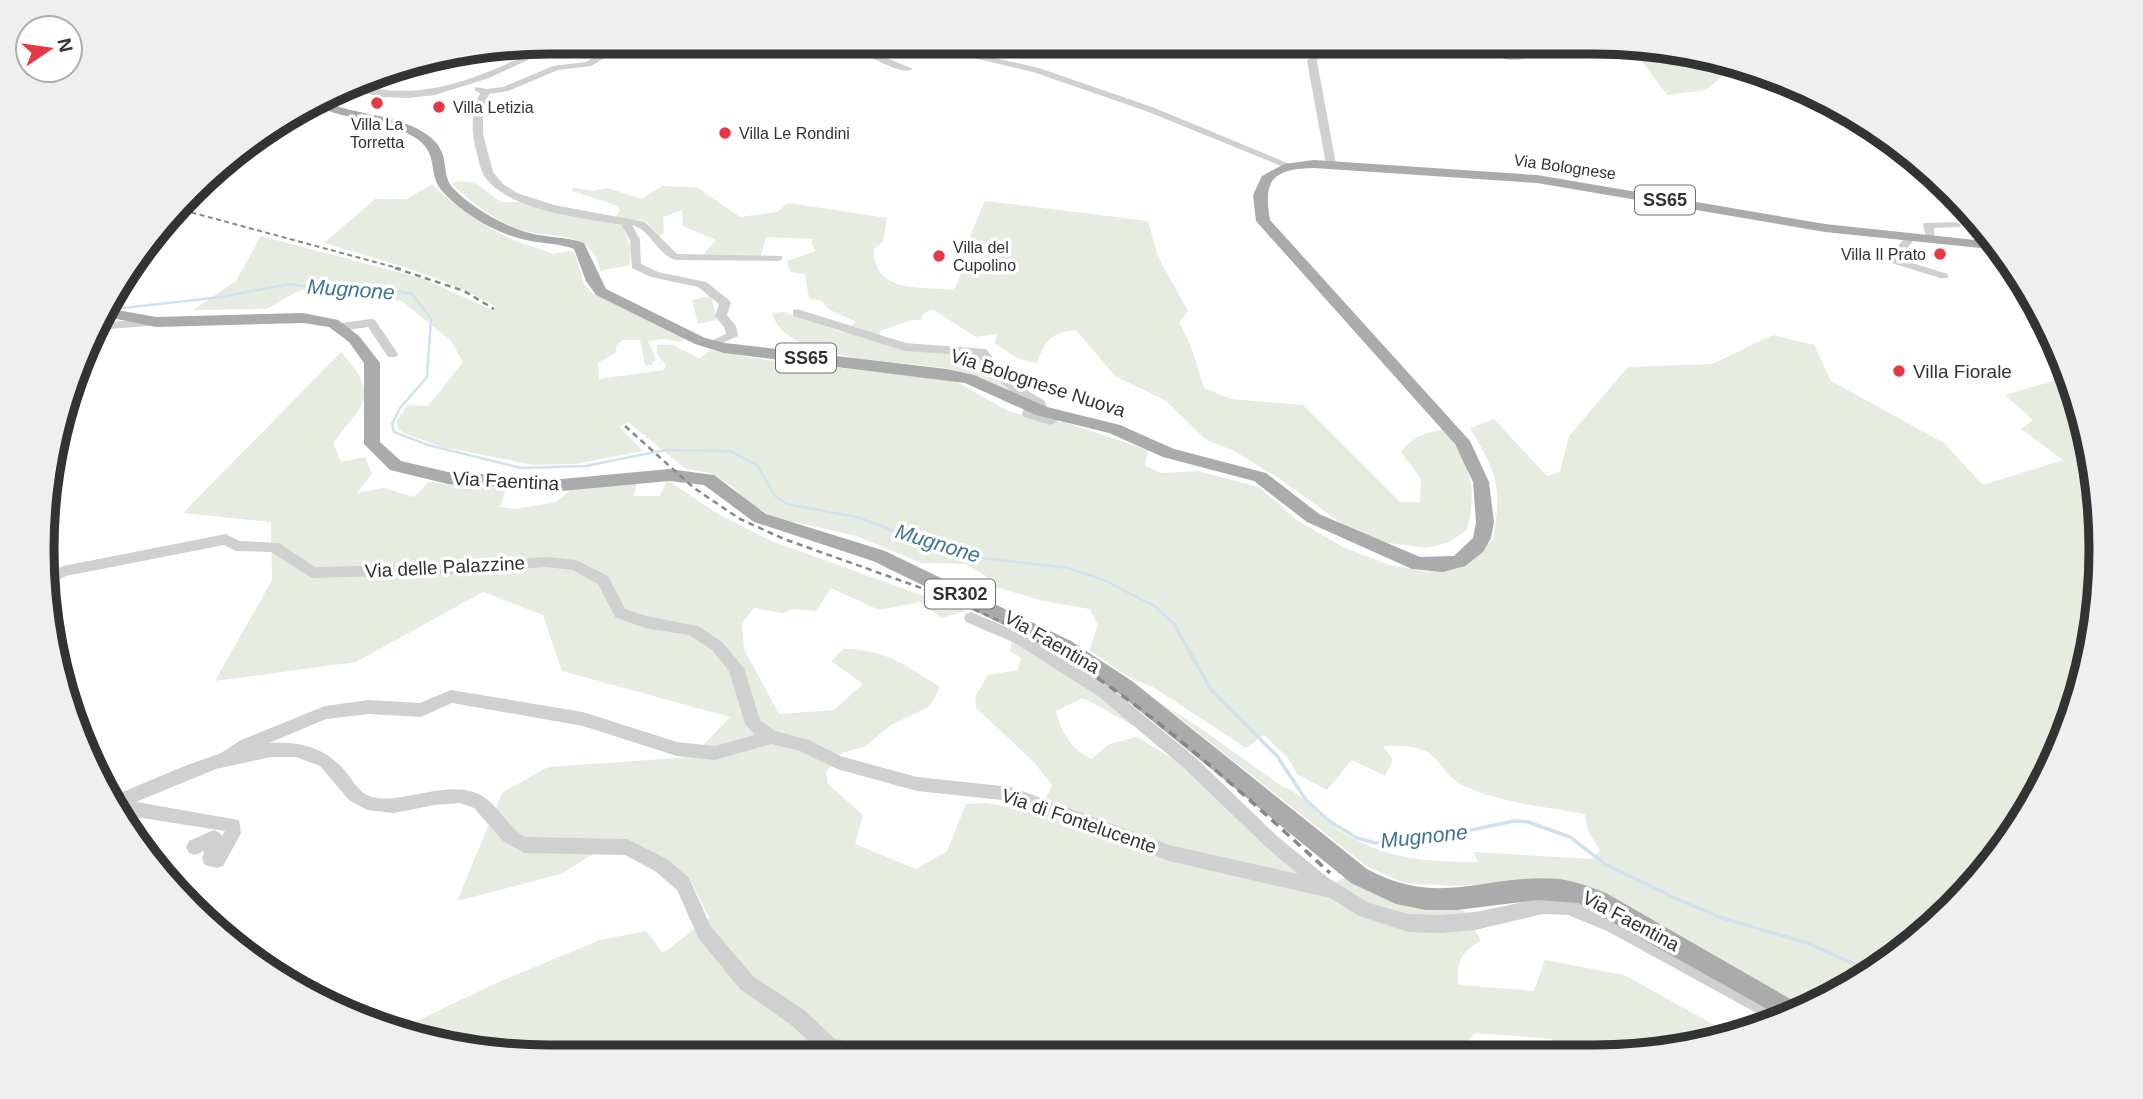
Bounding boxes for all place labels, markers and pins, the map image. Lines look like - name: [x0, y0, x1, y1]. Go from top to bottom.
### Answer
- marker: Villa La Torretta: [369, 95, 385, 111]
- marker: Villa Letizia: [431, 99, 447, 115]
- place label: Villa Letizia: [453, 99, 534, 116]
- place label: Villa La Torretta: [350, 116, 404, 151]
- marker: Villa Le Rondini: [717, 125, 733, 141]
- place label: Villa Le Rondini: [739, 125, 850, 142]
- place label: Villa del Cupolino: [953, 239, 1016, 274]
- place label: Villa Il Prato: [1841, 246, 1926, 263]
- marker: Villa Il Prato: [1932, 246, 1948, 262]
- marker: Villa del Cupolino: [931, 248, 947, 264]
- place label: Villa Fiorale: [1913, 361, 2012, 382]
- marker: Villa Fiorale: [1891, 363, 1907, 379]

